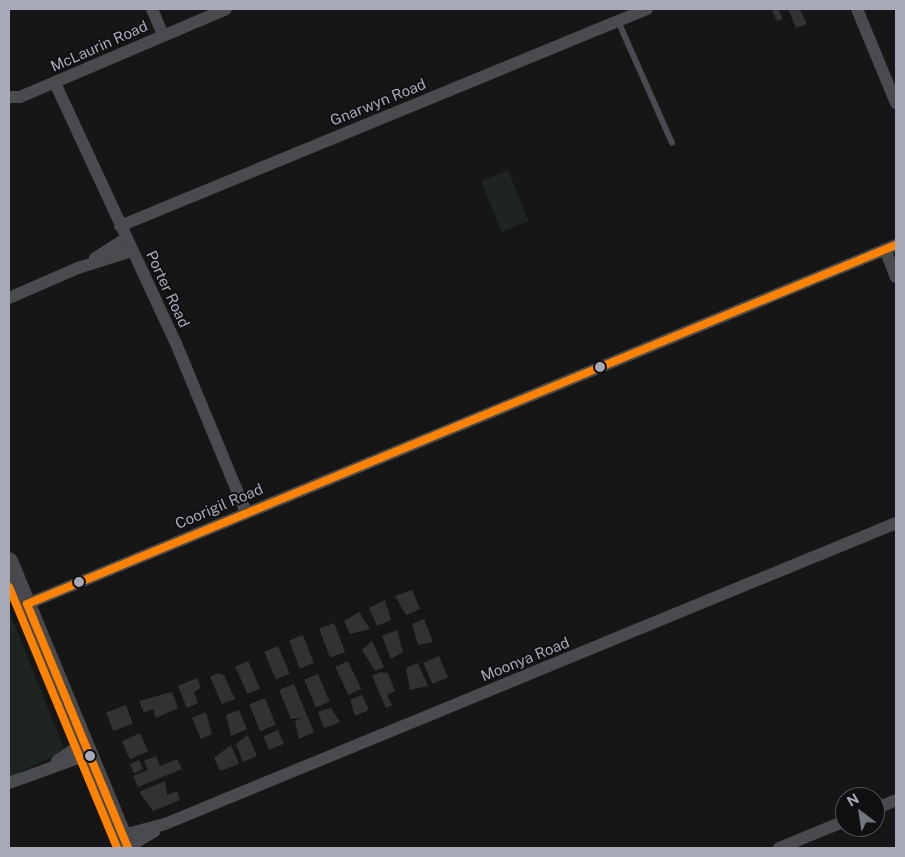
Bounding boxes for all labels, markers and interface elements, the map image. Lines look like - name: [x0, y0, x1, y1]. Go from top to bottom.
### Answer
- street label: McLaurin Road: [48, 17, 150, 75]
- street label: Gnarwyn Road: [327, 75, 429, 129]
- street label: Porter Road: [142, 248, 194, 330]
- unlabelled marker: [595, 362, 605, 372]
- street label: Coorigil Road: [172, 479, 266, 533]
- unlabelled marker: [74, 577, 84, 587]
- street label: Moonya Road: [478, 633, 572, 685]
- unlabelled marker: [85, 751, 95, 761]
- north arrow: [835, 787, 885, 837]
- text: N: [844, 790, 862, 810]

